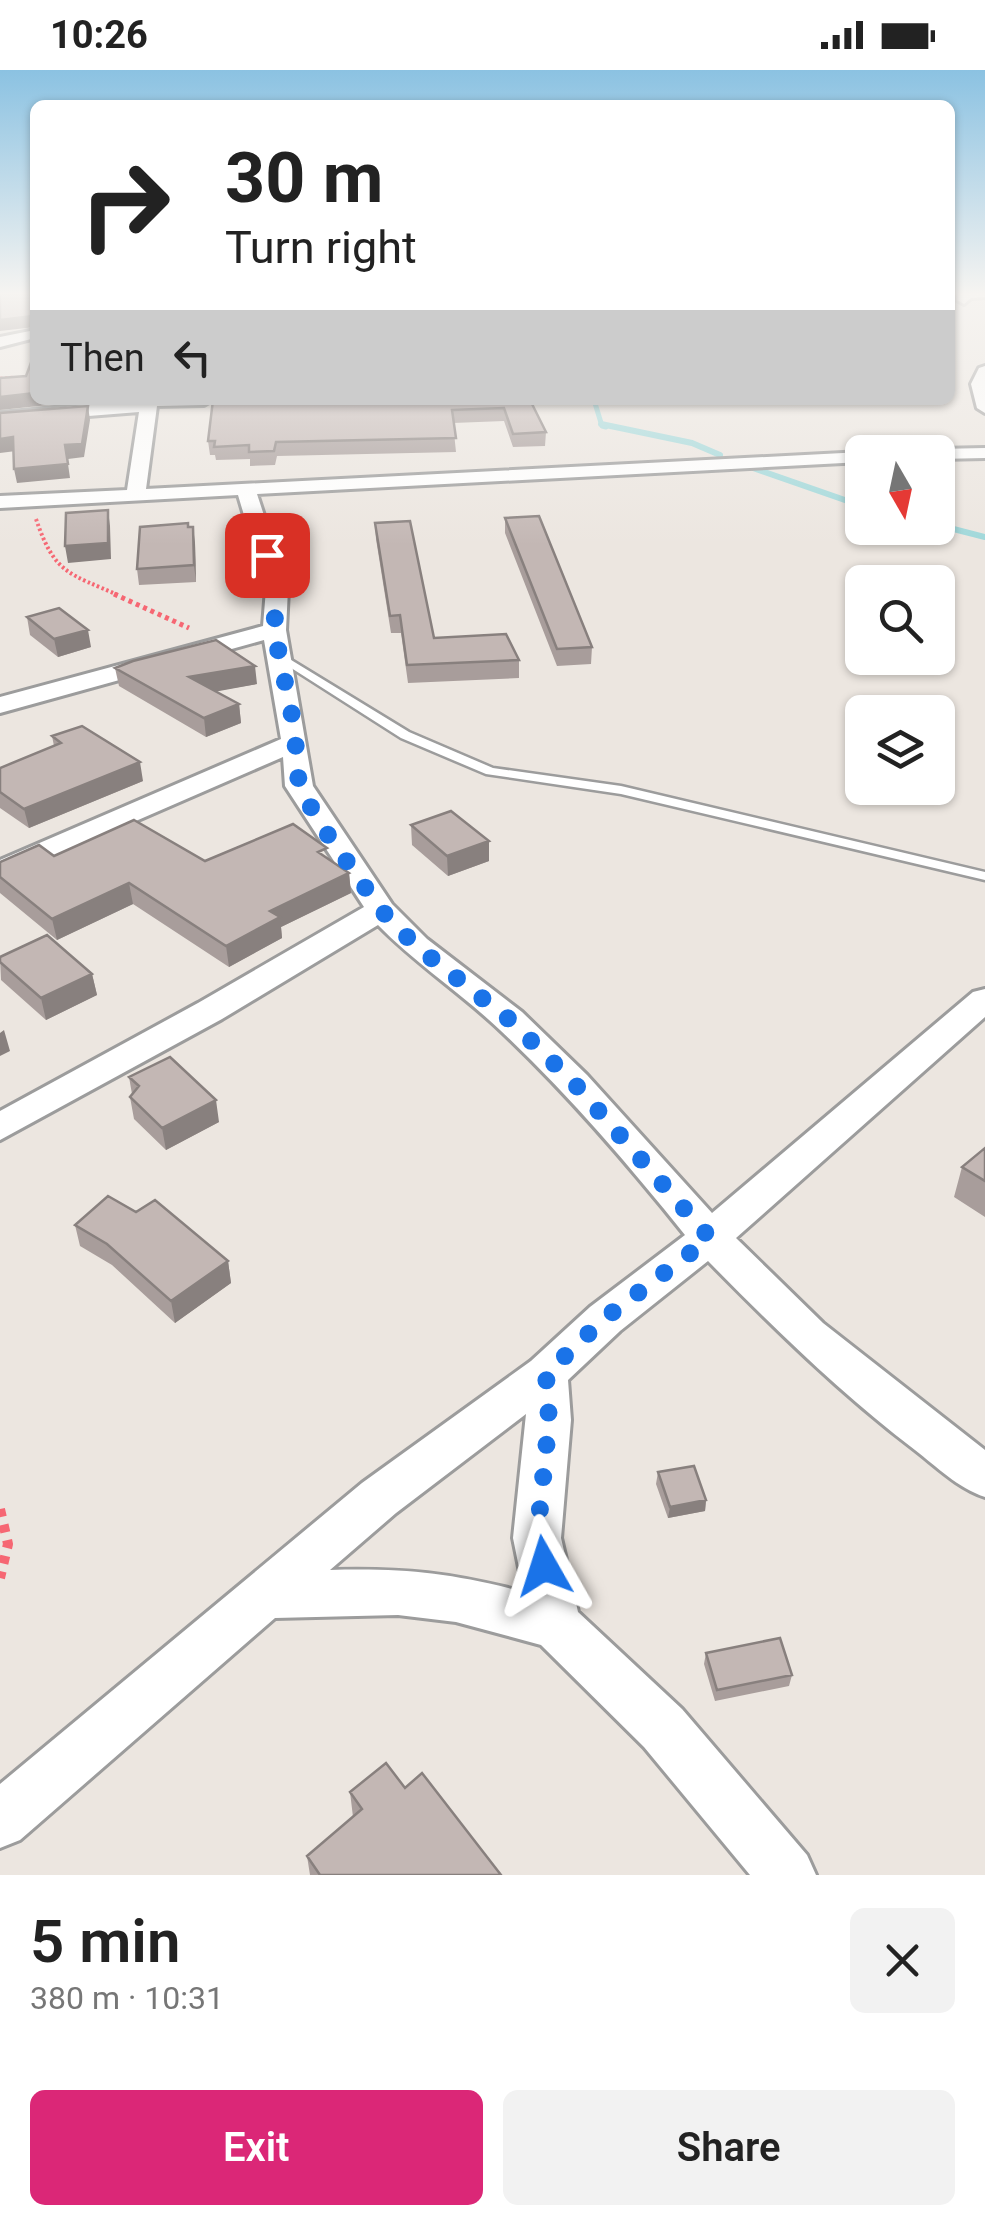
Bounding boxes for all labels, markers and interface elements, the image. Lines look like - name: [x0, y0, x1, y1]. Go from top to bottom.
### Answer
- text: 10:26: [50, 13, 148, 57]
- text: 30 m: [225, 137, 383, 219]
- icon: right: [60, 140, 190, 270]
- text: Turn right: [225, 221, 417, 274]
- icon: left: [165, 330, 220, 385]
- text: Then: [60, 336, 145, 380]
- north arrow: [845, 435, 955, 545]
- map controls: [845, 435, 955, 805]
- pin: [225, 513, 310, 598]
- icon: arrive: [240, 528, 295, 583]
- button: search: [845, 565, 955, 675]
- button: layers: [845, 695, 955, 805]
- position arrow: [492, 1514, 596, 1618]
- text: 5 min: [30, 1906, 180, 1977]
- button: close: [850, 1908, 955, 2013]
- text: 380 m · 10:31: [30, 1979, 224, 2017]
- button: Exit: [30, 2090, 483, 2205]
- button: Share: [503, 2090, 955, 2205]

